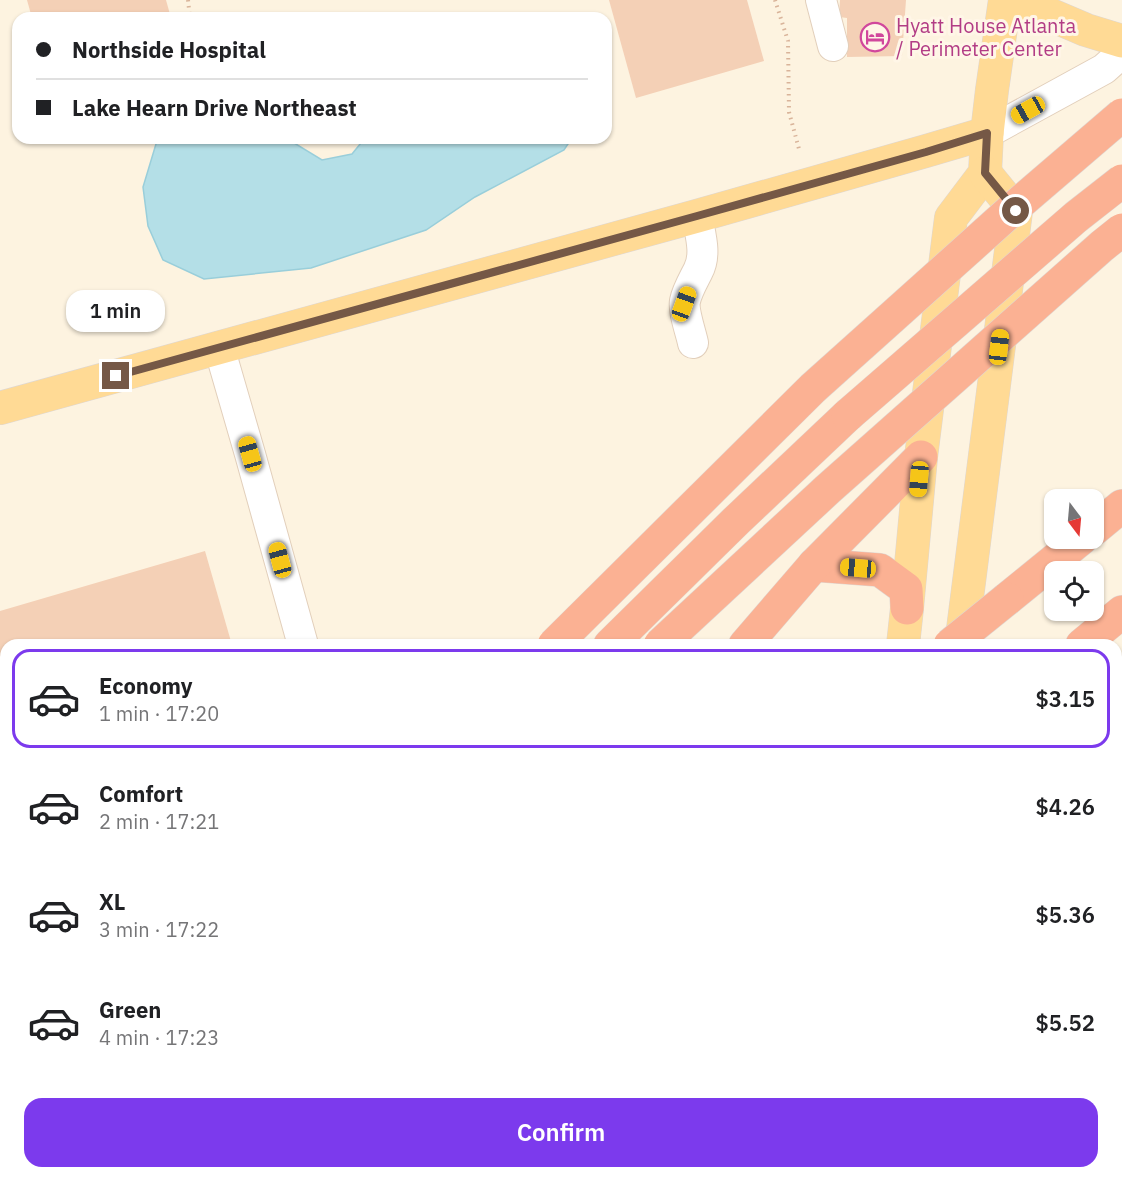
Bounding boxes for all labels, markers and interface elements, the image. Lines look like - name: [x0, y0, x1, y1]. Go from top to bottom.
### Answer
- place label: Hyatt House Atlanta / Perimeter Center: [896, 12, 1076, 62]
- hotel icon: Hyatt House Atlanta / Perimeter Center: [859, 21, 891, 53]
- text: Northside Hospital: [72, 35, 266, 64]
- text: Lake Hearn Drive Northeast: [72, 93, 357, 122]
- car: [1008, 93, 1048, 127]
- route start: [1002, 197, 1029, 224]
- car: [669, 284, 699, 324]
- callout: 1 min: [66, 289, 166, 331]
- text: 1 min: [90, 297, 141, 324]
- car: [988, 328, 1010, 366]
- route end: [102, 362, 129, 389]
- car: [236, 434, 264, 474]
- car: [908, 460, 930, 498]
- north arrow: [1044, 489, 1104, 549]
- map controls: [1044, 489, 1104, 621]
- car: [267, 540, 293, 580]
- car: [839, 557, 877, 579]
- button: locate: [1044, 561, 1104, 621]
- text: Economy: [99, 671, 193, 700]
- icon: car: [27, 672, 81, 726]
- text: $3.15: [1036, 684, 1095, 713]
- text: 1 min · 17:20: [99, 700, 219, 727]
- text: Comfort: [99, 779, 183, 808]
- icon: car: [27, 780, 81, 834]
- text: $4.26: [1036, 792, 1095, 821]
- text: 2 min · 17:21: [99, 808, 219, 835]
- text: XL: [99, 887, 125, 916]
- icon: car: [27, 888, 81, 942]
- text: $5.36: [1036, 900, 1095, 929]
- text: 3 min · 17:22: [99, 916, 219, 943]
- text: Green: [99, 995, 161, 1024]
- icon: car: [27, 996, 81, 1050]
- text: $5.52: [1036, 1008, 1095, 1037]
- text: 4 min · 17:23: [99, 1024, 219, 1051]
- button: Confirm: [24, 1098, 1098, 1167]

